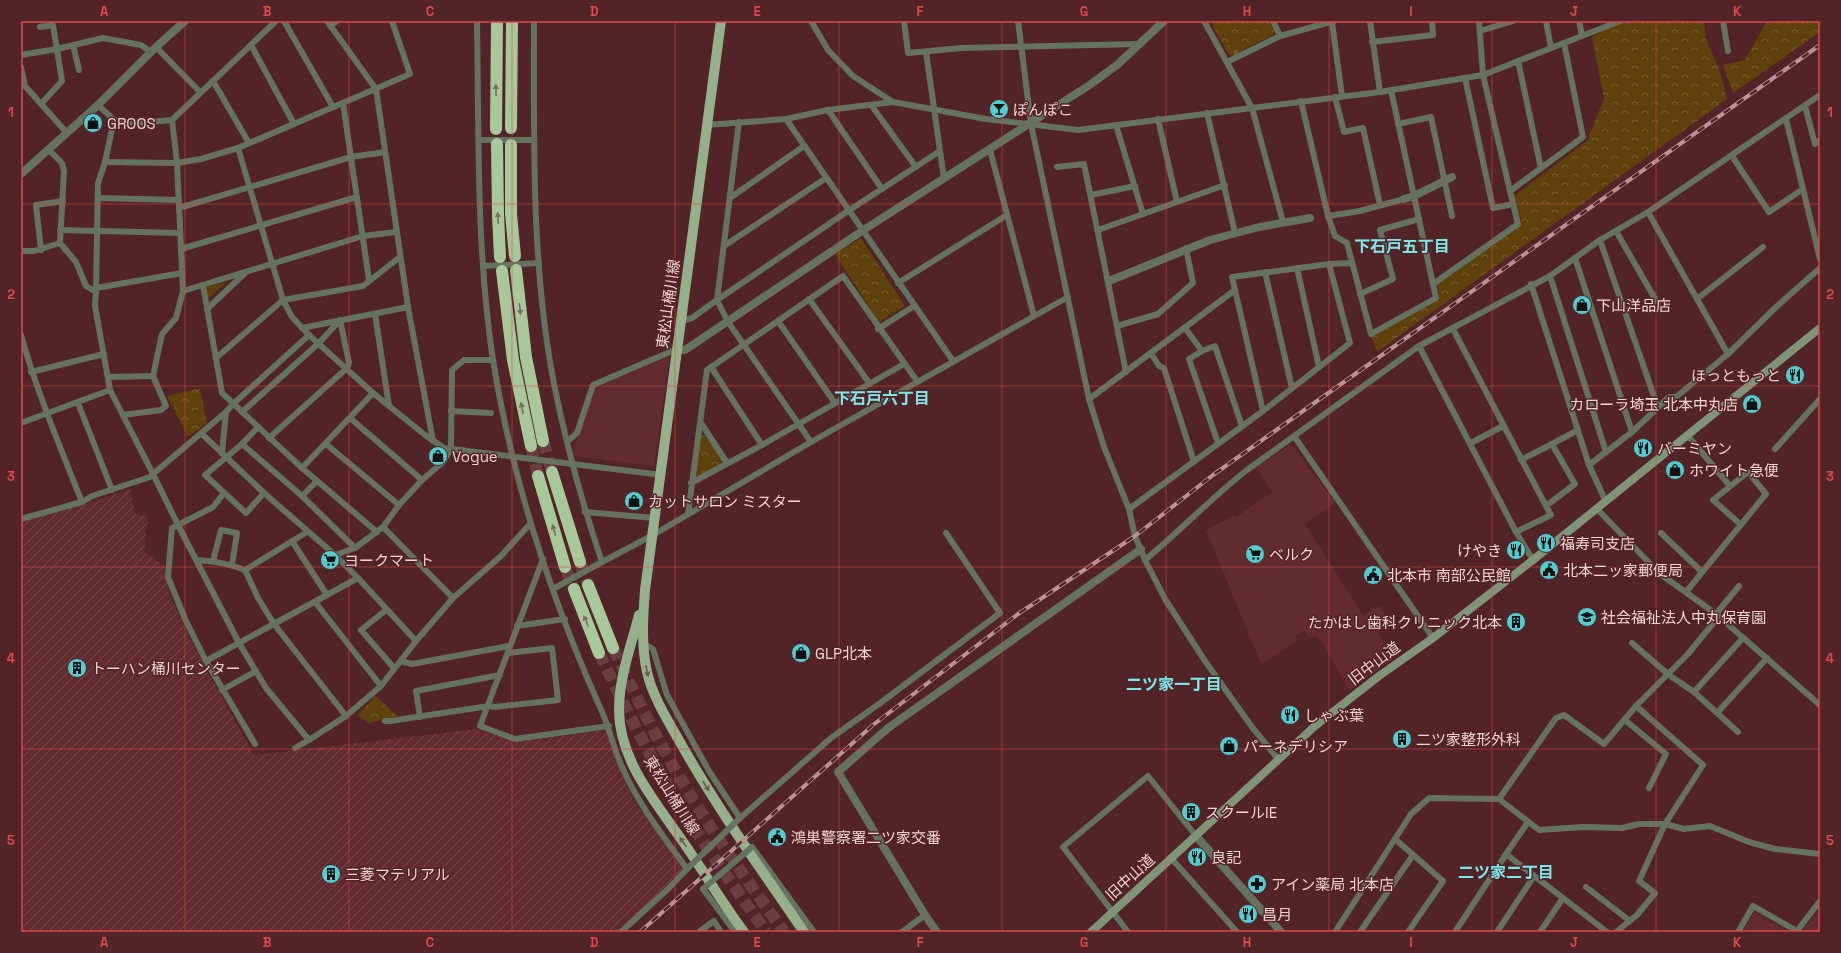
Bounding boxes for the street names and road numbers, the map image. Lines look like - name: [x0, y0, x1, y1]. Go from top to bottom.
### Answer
- street label: 東松山桶川線: [652, 258, 684, 350]
- street label: 旧中山道: [1344, 637, 1404, 689]
- street label: 東松山桶川線: [640, 752, 704, 838]
- street label: 旧中山道: [1101, 850, 1159, 904]

